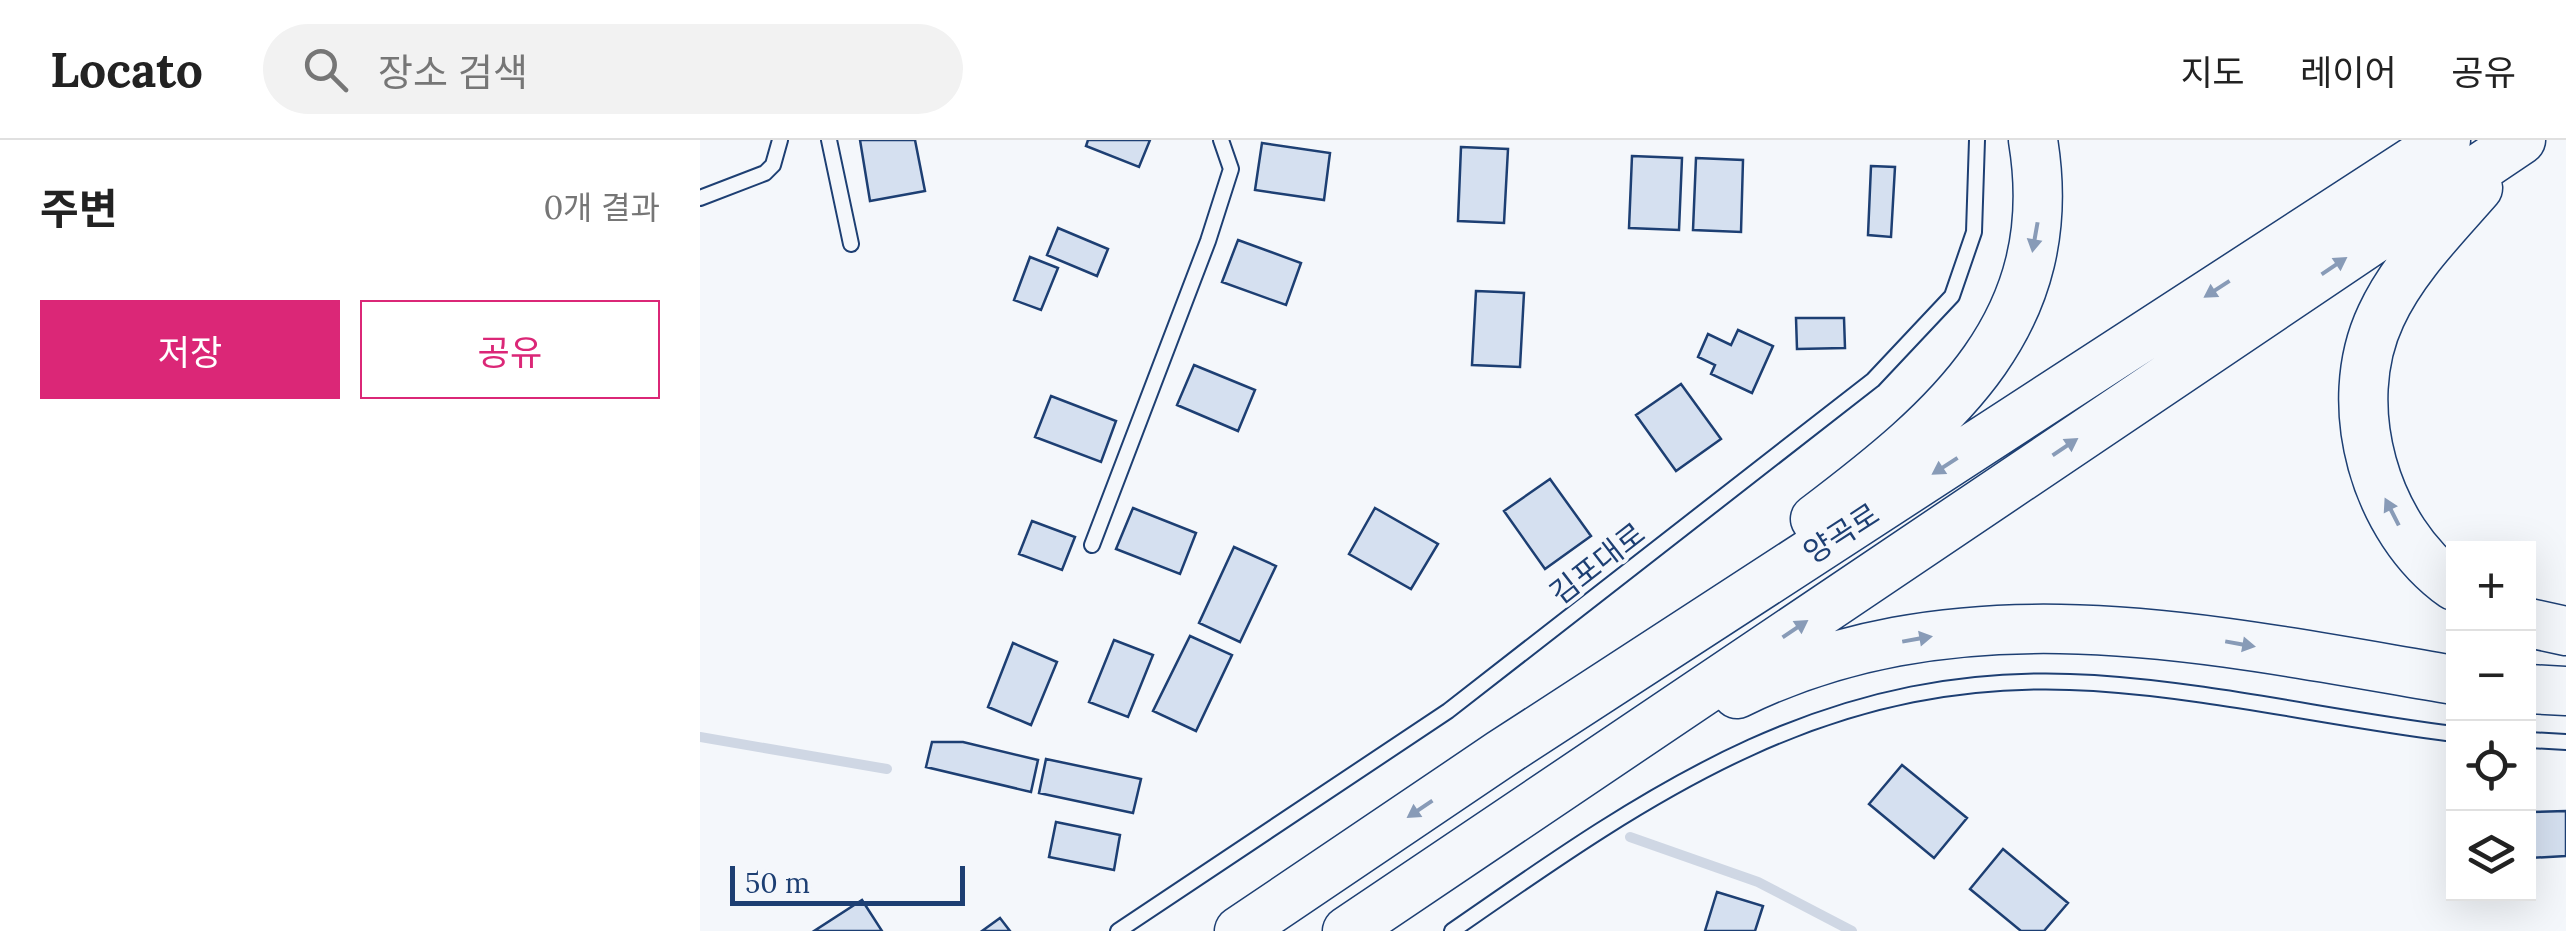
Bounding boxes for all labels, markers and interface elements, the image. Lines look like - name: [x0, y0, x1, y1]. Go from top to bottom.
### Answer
- search box: [263, 24, 963, 114]
- text: Locato: [50, 39, 203, 100]
- icon: search: [298, 42, 353, 97]
- text: 장소 검색: [378, 48, 528, 96]
- text: 지도: [2181, 50, 2245, 95]
- text: 레이어: [2300, 50, 2397, 95]
- text: 공유: [2452, 50, 2516, 95]
- text: 주변: [40, 182, 117, 236]
- text: 0개 결과: [543, 187, 660, 228]
- one-way arrow: [2027, 221, 2042, 253]
- one-way arrow: [2321, 257, 2348, 275]
- one-way arrow: [2204, 279, 2231, 297]
- button: 저장: [40, 300, 340, 399]
- button: 공유: [360, 300, 660, 399]
- one-way arrow: [2051, 438, 2078, 457]
- one-way arrow: [1931, 456, 1958, 474]
- street label: 양곡로: [1796, 495, 1886, 571]
- one-way arrow: [2384, 497, 2401, 526]
- street label: 김포대로: [1542, 514, 1652, 612]
- map controls: [2446, 541, 2536, 901]
- button: +: [2446, 541, 2536, 631]
- one-way arrow: [1782, 620, 1809, 639]
- one-way arrow: [1902, 631, 1933, 646]
- button: −: [2446, 631, 2536, 721]
- one-way arrow: [2225, 637, 2256, 652]
- button: locate: [2446, 721, 2536, 811]
- one-way arrow: [1406, 799, 1433, 818]
- button: layers: [2446, 811, 2536, 901]
- scale bar: [730, 861, 965, 906]
- text: 50 m: [745, 865, 810, 901]

